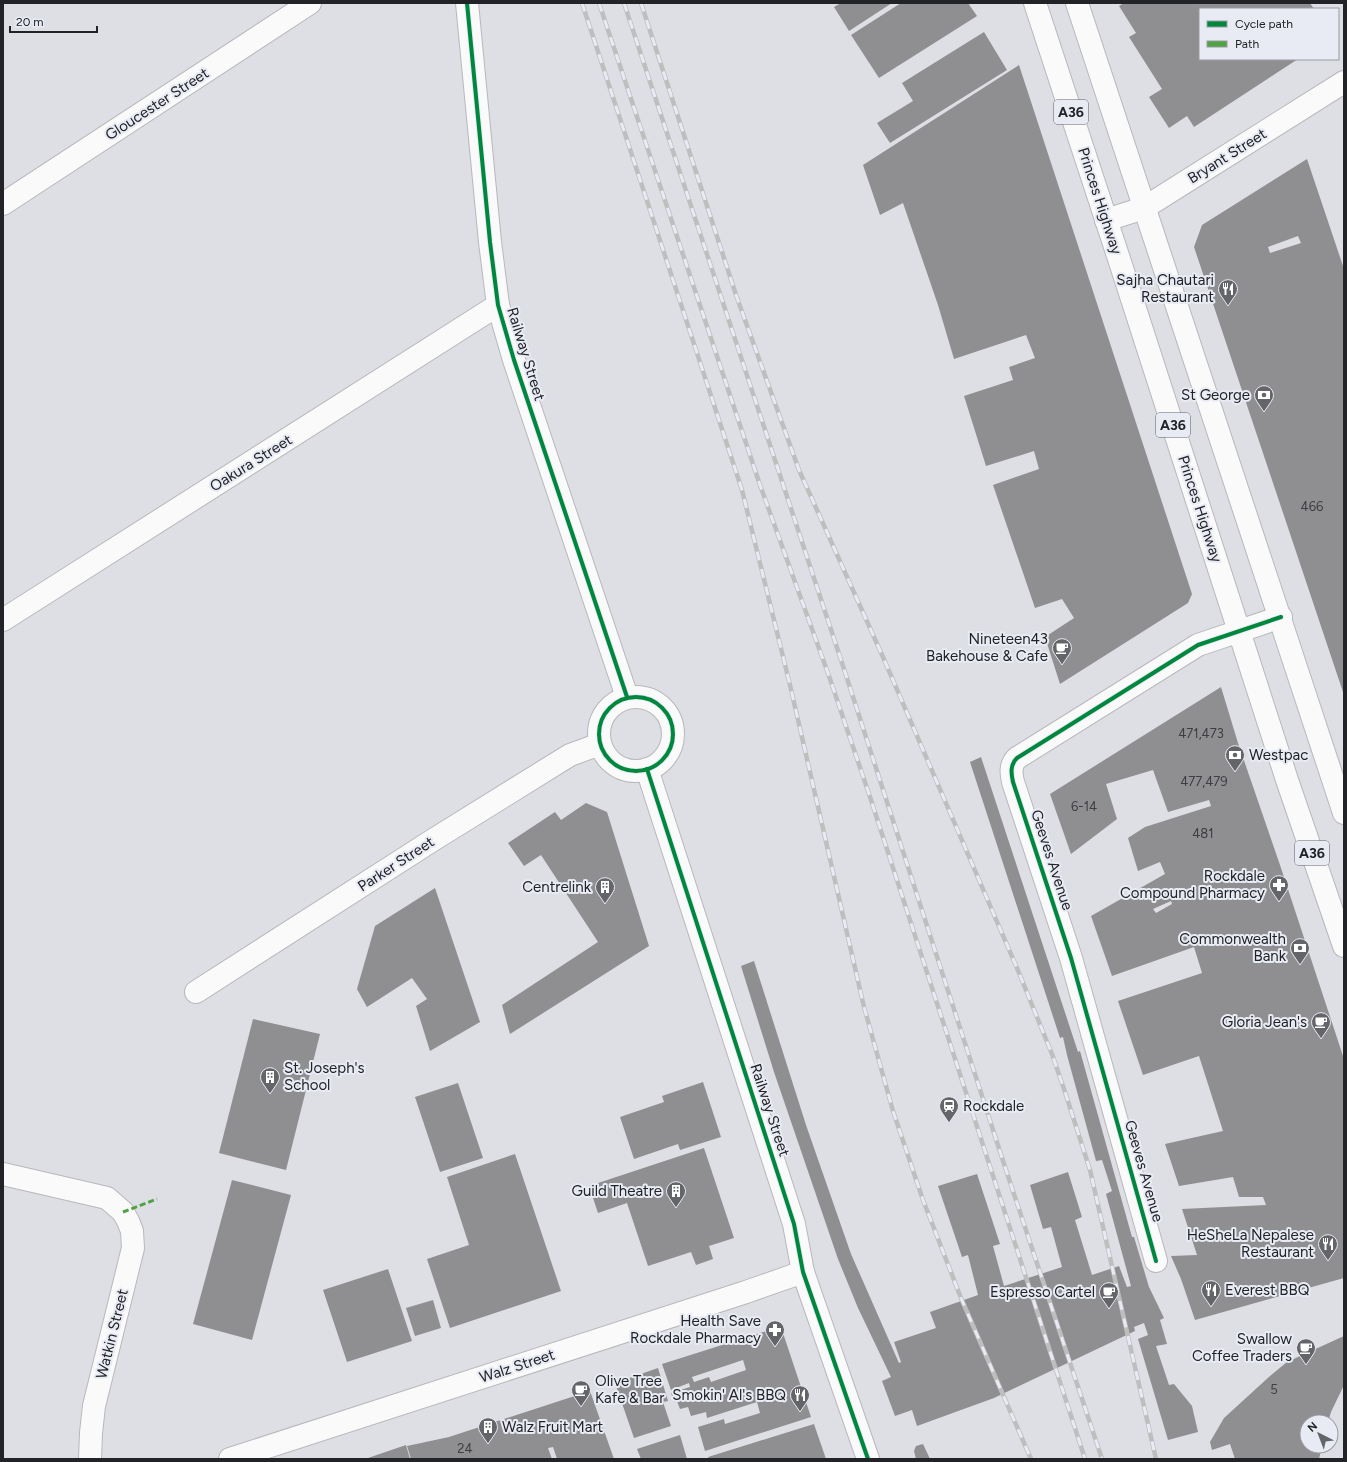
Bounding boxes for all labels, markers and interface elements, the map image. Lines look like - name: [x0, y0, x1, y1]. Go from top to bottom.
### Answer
- scale bar: [10, 8, 97, 34]
- legend: [1199, 8, 1339, 60]
- text: 20 m: [16, 15, 44, 29]
- text: Cycle path: [1235, 17, 1293, 31]
- text: Path: [1235, 37, 1259, 51]
- street label: Gloucester Street: [102, 64, 212, 144]
- road number: A36: [1054, 100, 1088, 124]
- street label: Bryant Street: [1184, 125, 1270, 187]
- street label: Princes Highway: [1074, 145, 1126, 257]
- place label: Sajha Chautari Restaurant: [1116, 271, 1214, 306]
- restaurant icon: Sajha Chautari Restaurant: [1217, 278, 1239, 306]
- street label: Railway Street: [503, 305, 549, 403]
- bank icon: St George: [1253, 384, 1275, 412]
- place label: St George: [1181, 386, 1250, 404]
- road number: A36: [1156, 413, 1190, 437]
- street label: Oakura Street: [207, 430, 296, 495]
- street label: Princes Highway: [1174, 453, 1226, 565]
- house number: 466: [1301, 499, 1323, 514]
- place label: Nineteen43 Bakehouse & Cafe: [926, 630, 1048, 665]
- cafe icon: Nineteen43 Bakehouse & Cafe: [1051, 637, 1073, 665]
- house number: 471,473: [1178, 726, 1224, 741]
- bank icon: Westpac: [1224, 744, 1246, 772]
- place label: Westpac: [1249, 746, 1308, 764]
- house number: 477,479: [1180, 774, 1228, 789]
- house number: 6-14: [1071, 799, 1097, 814]
- street label: Geeves Avenue: [1027, 807, 1077, 913]
- house number: 481: [1192, 826, 1214, 841]
- street label: Parker Street: [354, 832, 438, 895]
- road number: A36: [1295, 841, 1329, 865]
- place label: Rockdale Compound Pharmacy: [1120, 867, 1265, 902]
- pharmacy icon: Rockdale Compound Pharmacy: [1268, 874, 1290, 902]
- building icon: Centrelink: [594, 876, 616, 904]
- place label: Centrelink: [522, 878, 592, 896]
- place label: Commonwealth Bank: [1179, 930, 1287, 965]
- bank icon: Commonwealth Bank: [1289, 937, 1311, 965]
- cafe icon: Gloria Jean's: [1310, 1011, 1332, 1039]
- place label: Gloria Jean's: [1222, 1013, 1307, 1031]
- place label: St. Joseph's School: [284, 1059, 365, 1094]
- street label: Railway Street: [747, 1061, 794, 1159]
- building icon: St. Joseph's School: [259, 1066, 281, 1094]
- station icon: Rockdale: [938, 1095, 960, 1123]
- place label: Rockdale: [963, 1097, 1024, 1115]
- street label: Geeves Avenue: [1121, 1118, 1167, 1224]
- building icon: Guild Theatre: [665, 1180, 687, 1208]
- place label: Guild Theatre: [572, 1182, 662, 1200]
- place label: HeSheLa Nepalese Restaurant: [1187, 1226, 1314, 1261]
- restaurant icon: HeSheLa Nepalese Restaurant: [1317, 1233, 1339, 1261]
- restaurant icon: Everest BBQ: [1200, 1279, 1222, 1307]
- cafe icon: Espresso Cartel: [1098, 1281, 1120, 1309]
- place label: Everest BBQ: [1225, 1281, 1309, 1299]
- place label: Espresso Cartel: [990, 1283, 1095, 1301]
- street label: Watkin Street: [92, 1287, 132, 1381]
- place label: Health Save Rockdale Pharmacy: [630, 1312, 761, 1347]
- pharmacy icon: Health Save Rockdale Pharmacy: [764, 1319, 786, 1347]
- place label: Swallow Coffee Traders: [1192, 1330, 1292, 1365]
- cafe icon: Swallow Coffee Traders: [1295, 1337, 1317, 1365]
- street label: Walz Street: [477, 1345, 557, 1387]
- place label: Olive Tree Kafe & Bar: [595, 1372, 664, 1407]
- cafe icon: Olive Tree Kafe & Bar: [570, 1379, 592, 1407]
- house number: 5: [1270, 1382, 1278, 1397]
- restaurant icon: Smokin' Al's BBQ: [789, 1384, 811, 1412]
- place label: Smokin' Al's BBQ: [672, 1386, 786, 1404]
- north arrow: [1299, 1414, 1339, 1454]
- building icon: Walz Fruit Mart: [477, 1416, 499, 1444]
- place label: Walz Fruit Mart: [502, 1418, 604, 1436]
- text: N: [1305, 1419, 1320, 1435]
- house number: 24: [457, 1441, 473, 1456]

